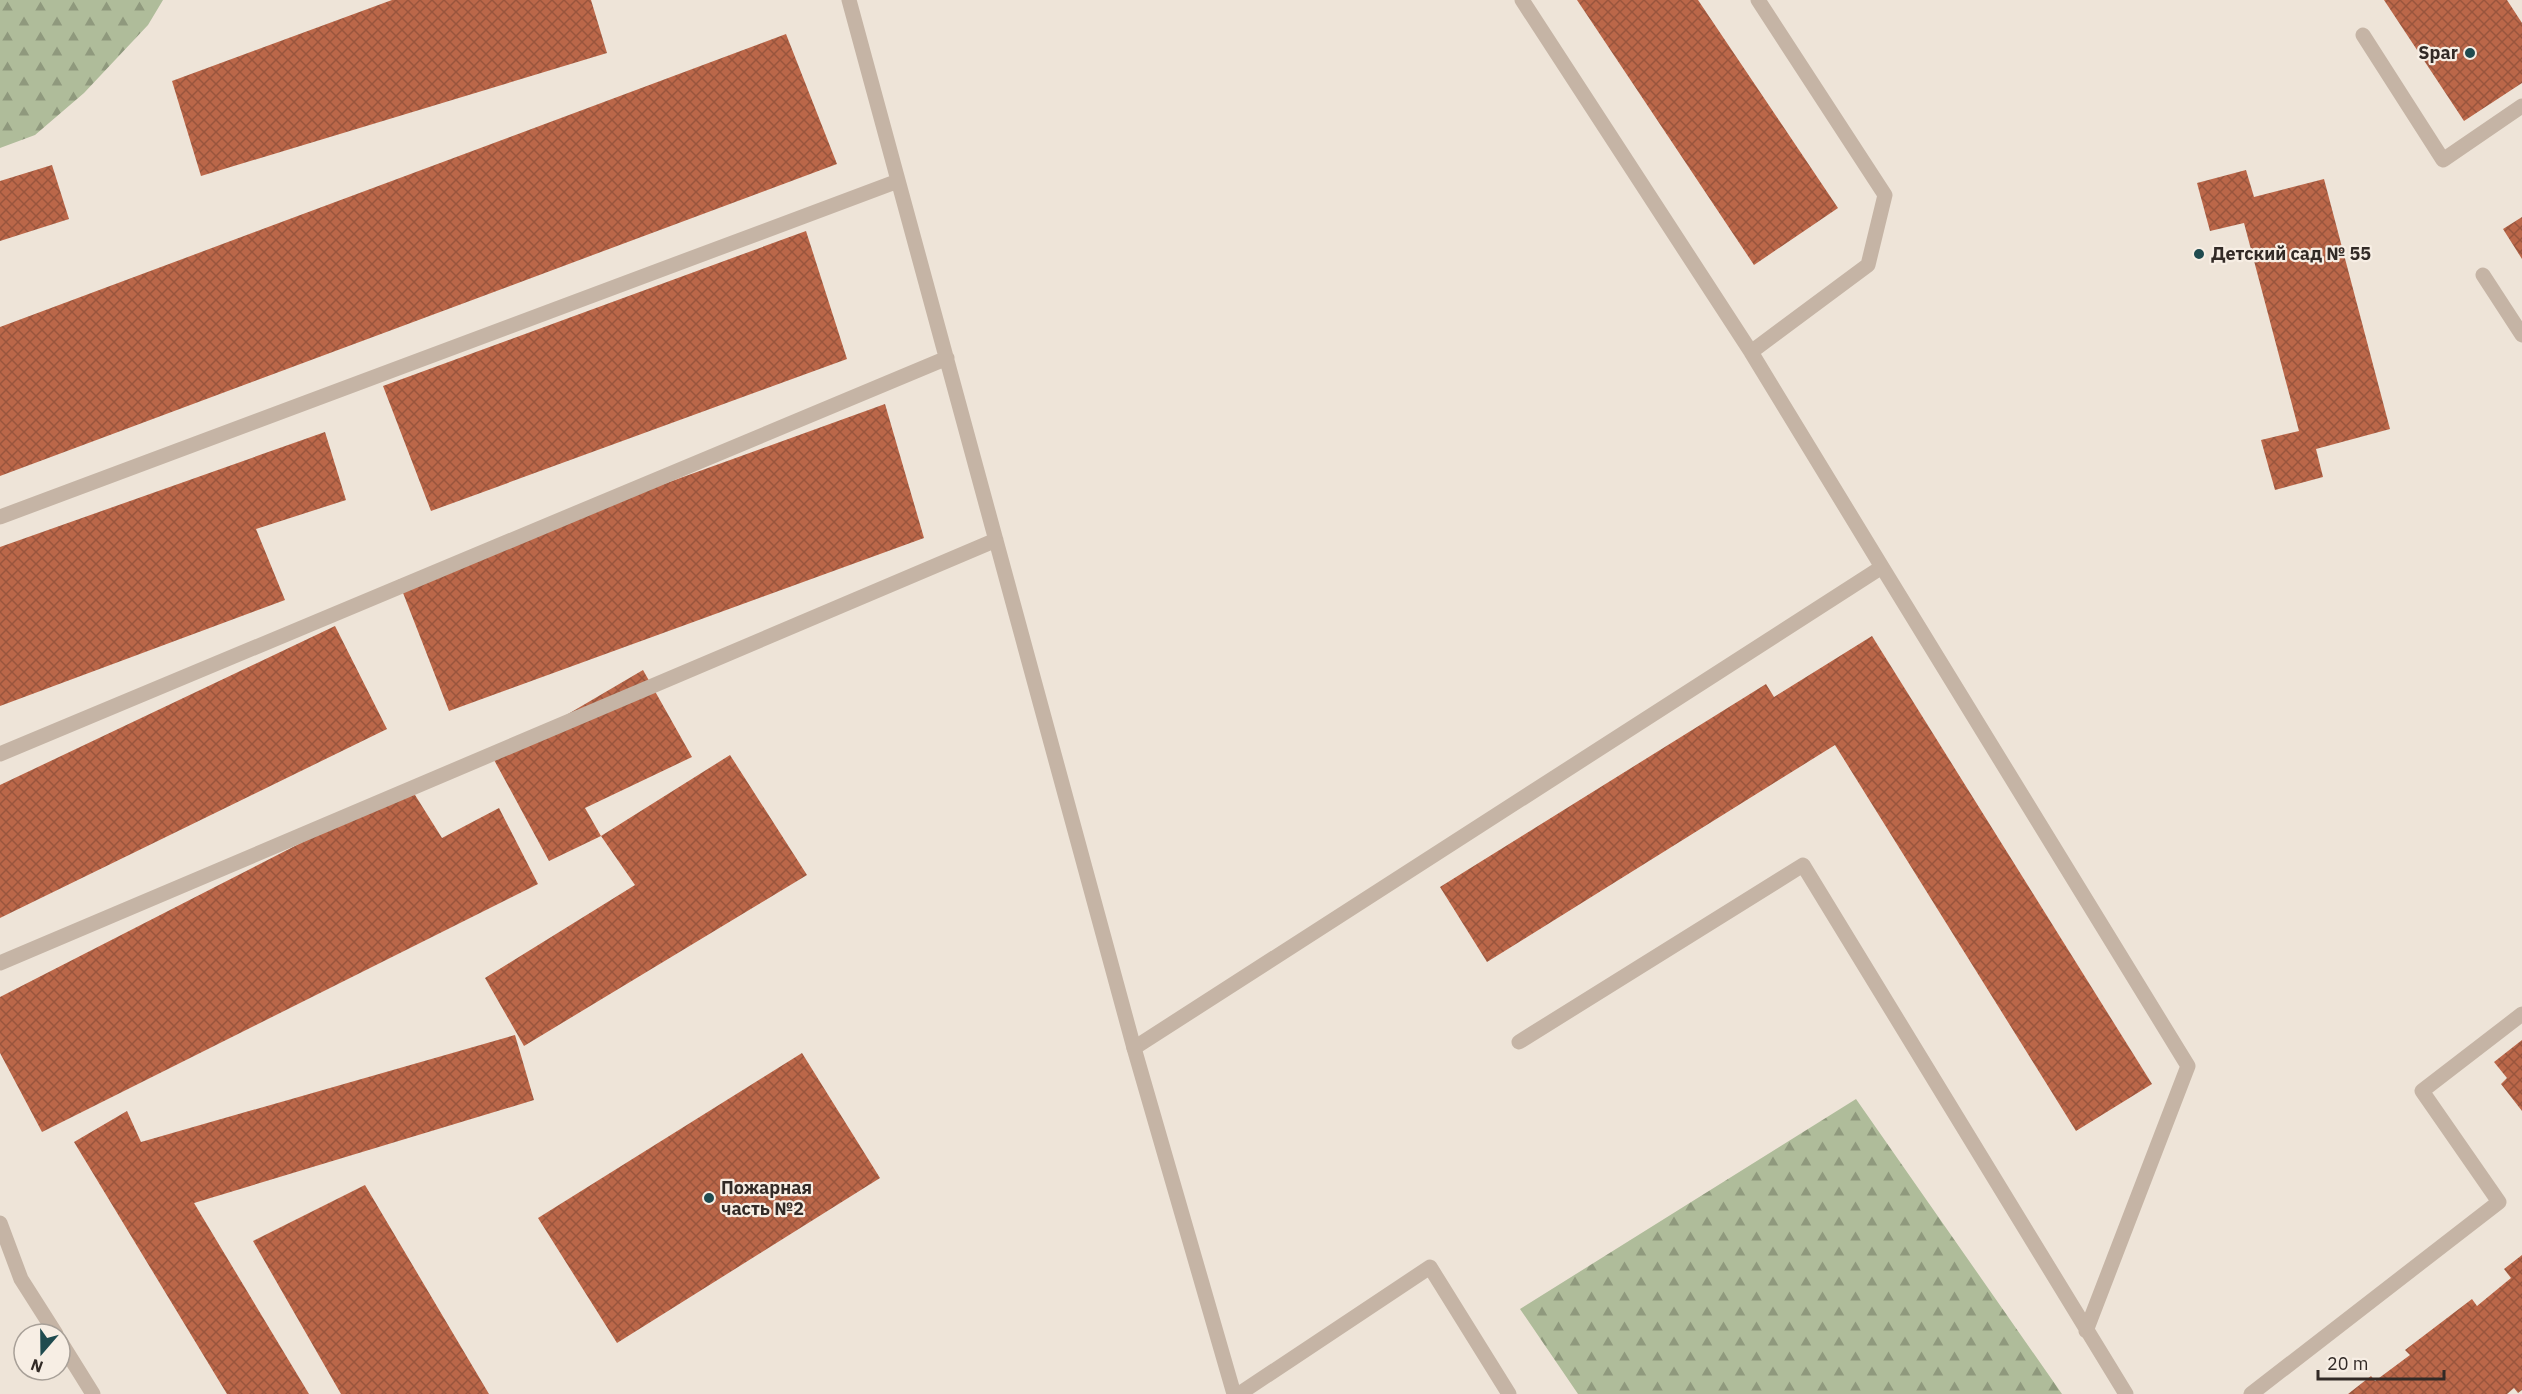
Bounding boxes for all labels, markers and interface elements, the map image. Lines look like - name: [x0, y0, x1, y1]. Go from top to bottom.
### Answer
- place label: Spar: [2418, 41, 2458, 64]
- marker: Spar: [2463, 46, 2477, 60]
- place label: Детский сад № 55: [2211, 242, 2371, 265]
- marker: Детский сад № 55: [2192, 247, 2206, 261]
- place label: Пожарная часть №2: [721, 1176, 812, 1220]
- marker: Пожарная часть №2: [702, 1191, 716, 1205]
- north arrow: [12, 1322, 72, 1382]
- scale bar: [2318, 1343, 2444, 1381]
- text: 20 m: [2327, 1352, 2369, 1375]
- text: N: [28, 1355, 46, 1377]

